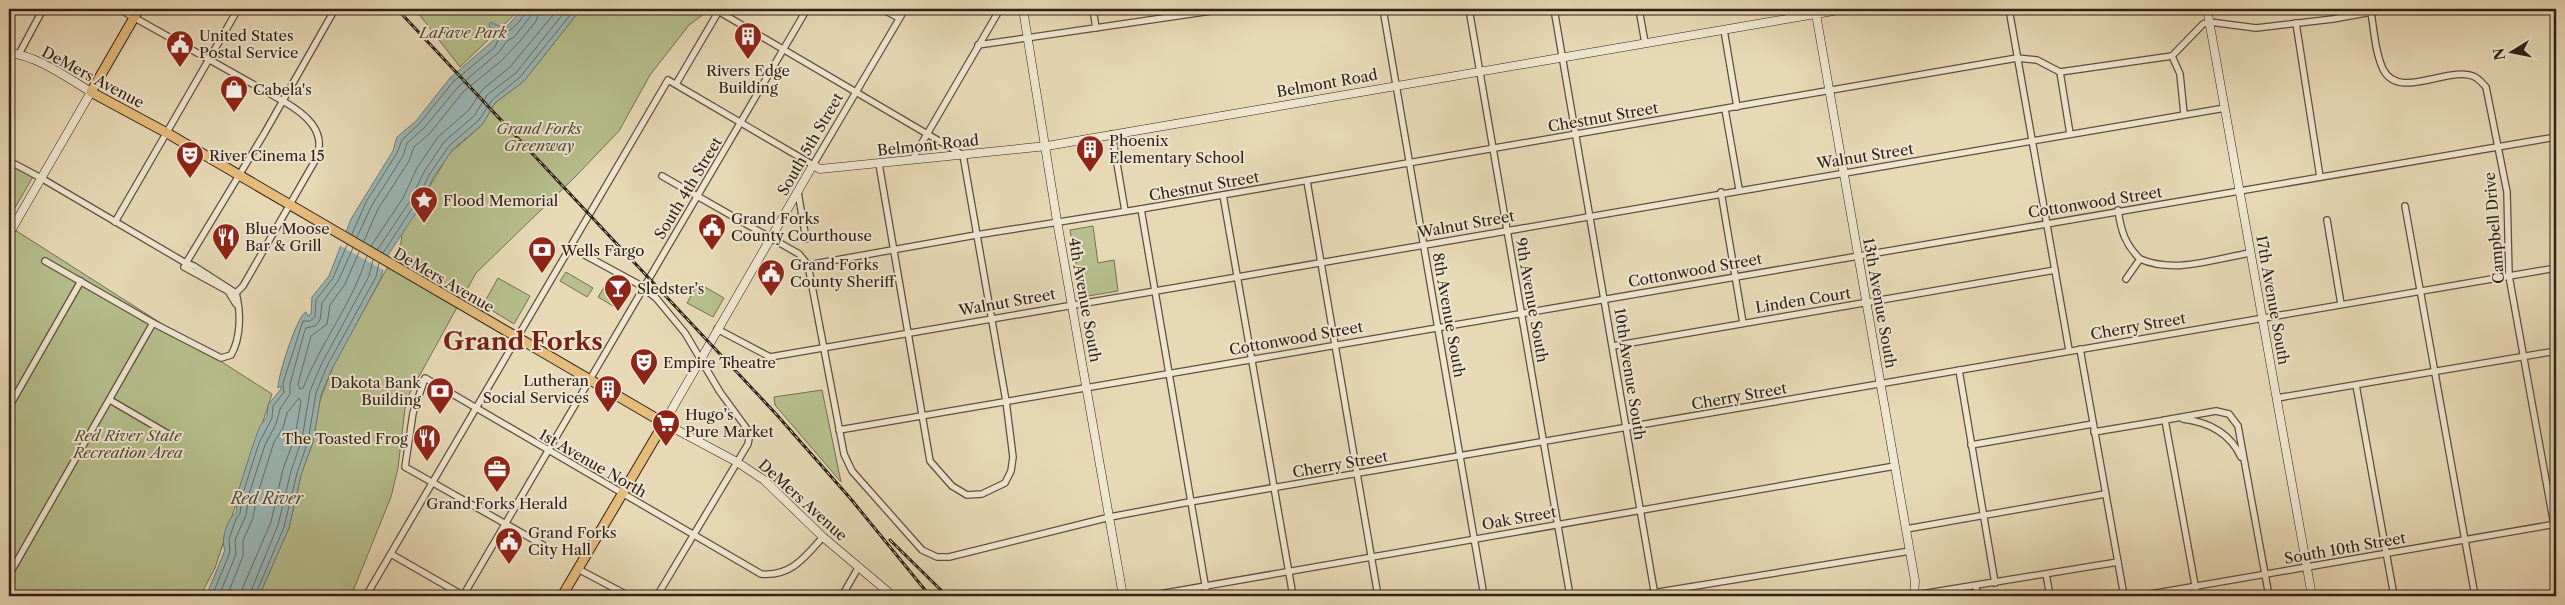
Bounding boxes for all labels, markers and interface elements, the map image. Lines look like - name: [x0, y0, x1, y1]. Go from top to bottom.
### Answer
- building icon: Rivers Edge Building: [733, 21, 763, 60]
- park label: LaFave Park: [418, 23, 507, 42]
- place label: United States Postal Service: [199, 26, 299, 62]
- north arrow: [2488, 28, 2538, 78]
- public building icon: United States Postal Service: [165, 29, 195, 68]
- street label: DeMers Avenue: [39, 42, 147, 112]
- text: N: [2489, 47, 2509, 62]
- place label: Rivers Edge Building: [706, 61, 790, 97]
- street label: Belmont Road: [1275, 65, 1379, 101]
- shop icon: Cabela's: [219, 74, 249, 113]
- place label: Cabela's: [253, 80, 312, 99]
- street label: South 5th Street: [773, 89, 847, 199]
- street label: Chestnut Street: [1546, 98, 1660, 136]
- park label: Grand Forks Greenway: [496, 119, 582, 155]
- street label: Belmont Road: [876, 130, 980, 160]
- place label: Phoenix Elementary School: [1109, 131, 1245, 167]
- street label: South 4th Street: [650, 133, 726, 243]
- building icon: Phoenix Elementary School: [1075, 134, 1105, 173]
- street label: Walnut Street: [1814, 139, 1916, 173]
- theatre icon: River Cinema 15: [175, 140, 205, 179]
- place label: River Cinema 15: [209, 146, 325, 165]
- street label: Chestnut Street: [1147, 167, 1261, 205]
- street label: Campbell Drive: [2480, 171, 2508, 285]
- street label: Cottonwood Street: [2027, 182, 2164, 222]
- place icon: Flood Memorial: [409, 185, 439, 224]
- place label: Flood Memorial: [443, 191, 559, 210]
- street label: Walnut Street: [1415, 206, 1517, 242]
- place label: Grand Forks County Courthouse: [731, 209, 872, 245]
- public building icon: Grand Forks County Courthouse: [697, 212, 727, 251]
- place label: Blue Moose Bar & Grill: [245, 219, 330, 255]
- restaurant icon: Blue Moose Bar & Grill: [211, 222, 241, 261]
- street label: 17th Avenue South: [2252, 234, 2294, 367]
- bank icon: Wells Fargo: [527, 235, 557, 274]
- street label: 4th Avenue South: [1065, 236, 1105, 364]
- street label: 9th Avenue South: [1512, 236, 1552, 364]
- street label: 13th Avenue South: [1859, 236, 1901, 370]
- place label: Wells Fargo: [560, 241, 644, 260]
- street label: DeMers Avenue: [390, 243, 498, 317]
- street label: Cottonwood Street: [1627, 249, 1764, 291]
- street label: 8th Avenue South: [1429, 251, 1469, 379]
- place label: Grand Forks County Sheriff: [790, 255, 896, 291]
- public building icon: Grand Forks County Sheriff: [756, 258, 786, 297]
- bar icon: Sledster’s: [603, 273, 633, 312]
- place label: Sledster’s: [637, 279, 704, 298]
- street label: Linden Court: [1754, 283, 1853, 317]
- street label: Walnut Street: [956, 284, 1058, 320]
- street label: 10th Avenue South: [1610, 307, 1650, 442]
- street label: Cherry Street: [2089, 308, 2188, 344]
- street label: Cottonwood Street: [1228, 317, 1365, 359]
- district label: Grand Forks: [443, 326, 603, 357]
- theatre icon: Empire Theatre: [629, 347, 659, 386]
- place label: Empire Theatre: [663, 353, 776, 372]
- place label: Lutheran Social Services: [483, 371, 590, 407]
- place label: Dakota Bank Building: [330, 373, 422, 409]
- building icon: Lutheran Social Services: [593, 374, 623, 413]
- bank icon: Dakota Bank Building: [425, 376, 455, 415]
- street label: Cherry Street: [1690, 378, 1789, 414]
- place label: Hugo’s Pure Market: [685, 405, 774, 441]
- supermarket icon: Hugo’s Pure Market: [651, 408, 681, 447]
- restaurant icon: The Toasted Frog: [412, 423, 442, 462]
- street label: 1st Avenue North: [536, 425, 651, 502]
- park label: Red River State Recreation Area: [72, 426, 183, 462]
- place label: The Toasted Frog: [282, 429, 408, 448]
- street label: Cherry Street: [1291, 446, 1390, 482]
- office icon: Grand Forks Herald: [482, 454, 512, 493]
- street label: DeMers Avenue: [755, 455, 851, 545]
- water label: Red River: [229, 488, 305, 508]
- place label: Grand Forks Herald: [426, 494, 568, 513]
- street label: Oak Street: [1480, 502, 1558, 534]
- place label: Grand Forks City Hall: [528, 523, 617, 559]
- public building icon: Grand Forks City Hall: [494, 526, 524, 565]
- street label: South 10th Street: [2283, 528, 2408, 568]

